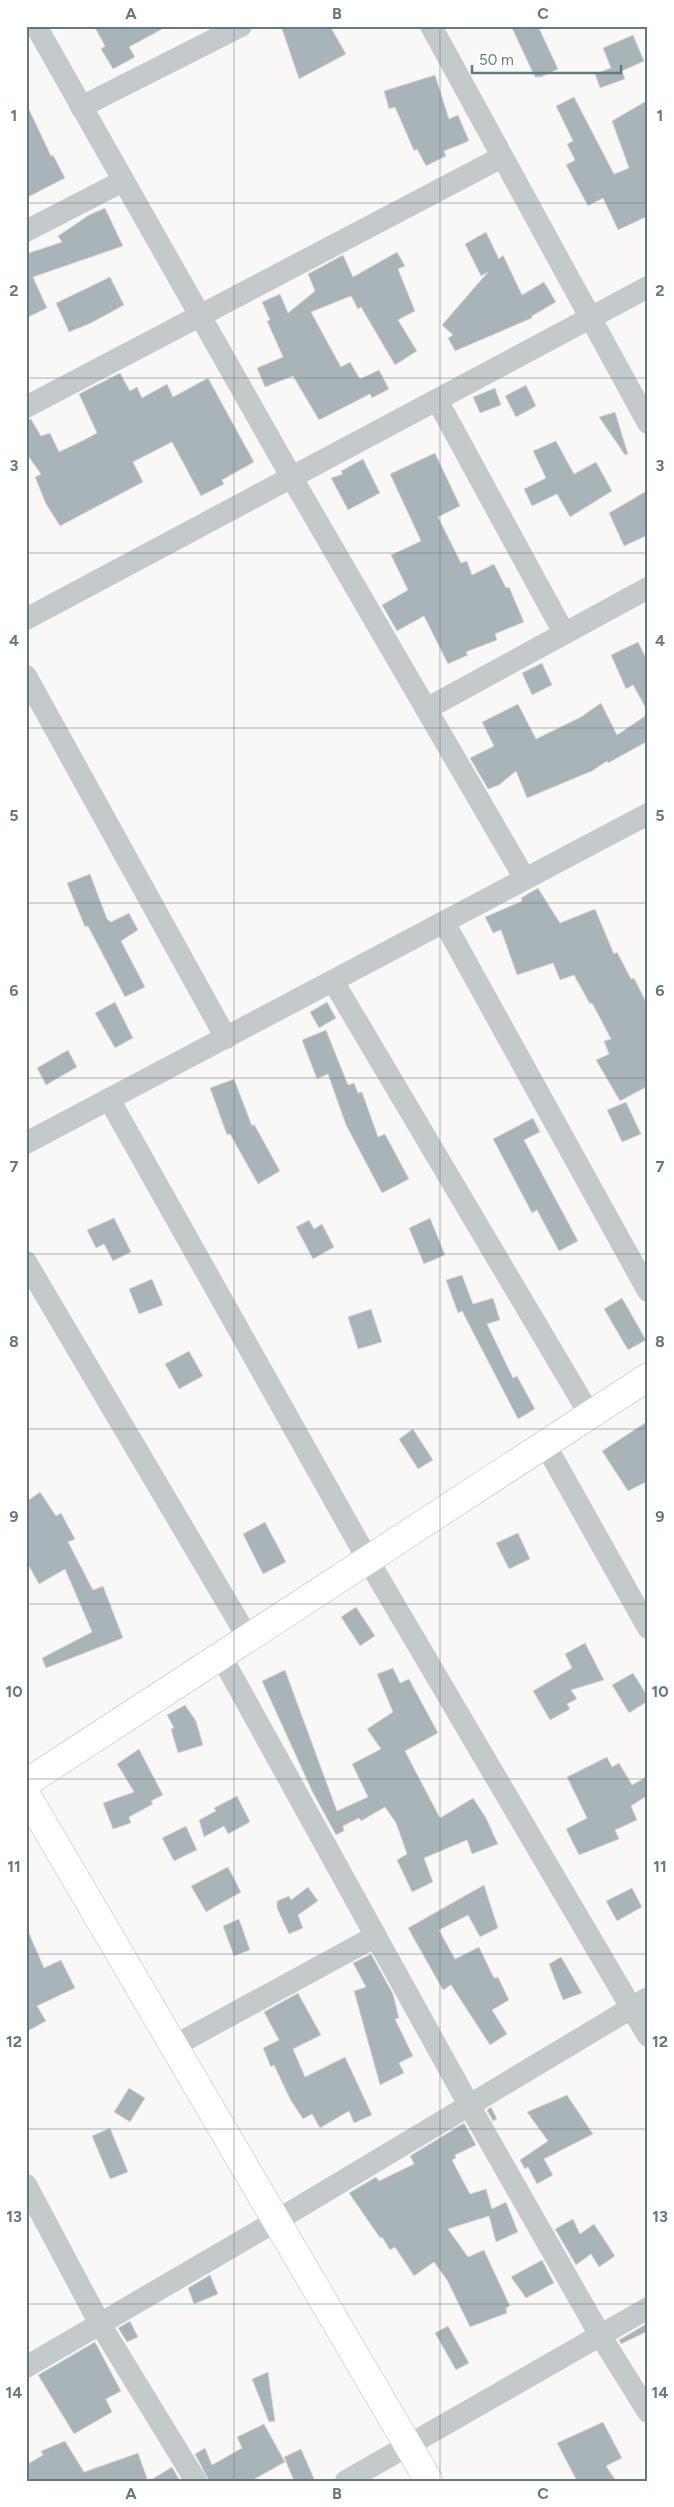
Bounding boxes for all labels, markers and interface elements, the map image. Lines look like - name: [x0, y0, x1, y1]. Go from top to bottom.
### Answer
- text: A: [125, 4, 137, 23]
- text: B: [332, 4, 342, 23]
- text: C: [537, 4, 549, 23]
- scale bar: [472, 42, 620, 74]
- text: 50 m: [479, 51, 514, 69]
- text: 1: [11, 106, 17, 125]
- text: 1: [657, 106, 663, 125]
- text: 2: [9, 281, 19, 300]
- text: 2: [655, 281, 665, 300]
- text: 3: [10, 456, 19, 475]
- text: 3: [656, 456, 665, 475]
- text: 4: [9, 631, 19, 650]
- text: 4: [655, 631, 665, 650]
- text: 5: [9, 806, 19, 825]
- text: 5: [655, 806, 665, 825]
- text: 6: [9, 981, 19, 1000]
- text: 6: [655, 981, 665, 1000]
- text: 7: [10, 1157, 19, 1176]
- text: 7: [656, 1157, 665, 1176]
- text: 8: [9, 1332, 19, 1351]
- text: 8: [655, 1332, 665, 1351]
- text: 9: [9, 1507, 19, 1526]
- text: 9: [655, 1507, 665, 1526]
- text: 10: [5, 1682, 23, 1701]
- text: 10: [651, 1682, 669, 1701]
- text: 11: [7, 1857, 21, 1876]
- text: 11: [653, 1857, 667, 1876]
- text: 12: [6, 2032, 22, 2051]
- text: 12: [652, 2032, 668, 2051]
- text: 13: [6, 2207, 22, 2226]
- text: 13: [652, 2207, 668, 2226]
- text: 14: [6, 2383, 22, 2402]
- text: 14: [652, 2383, 668, 2402]
- text: A: [125, 2484, 137, 2503]
- text: B: [332, 2484, 342, 2503]
- text: C: [537, 2484, 549, 2503]

